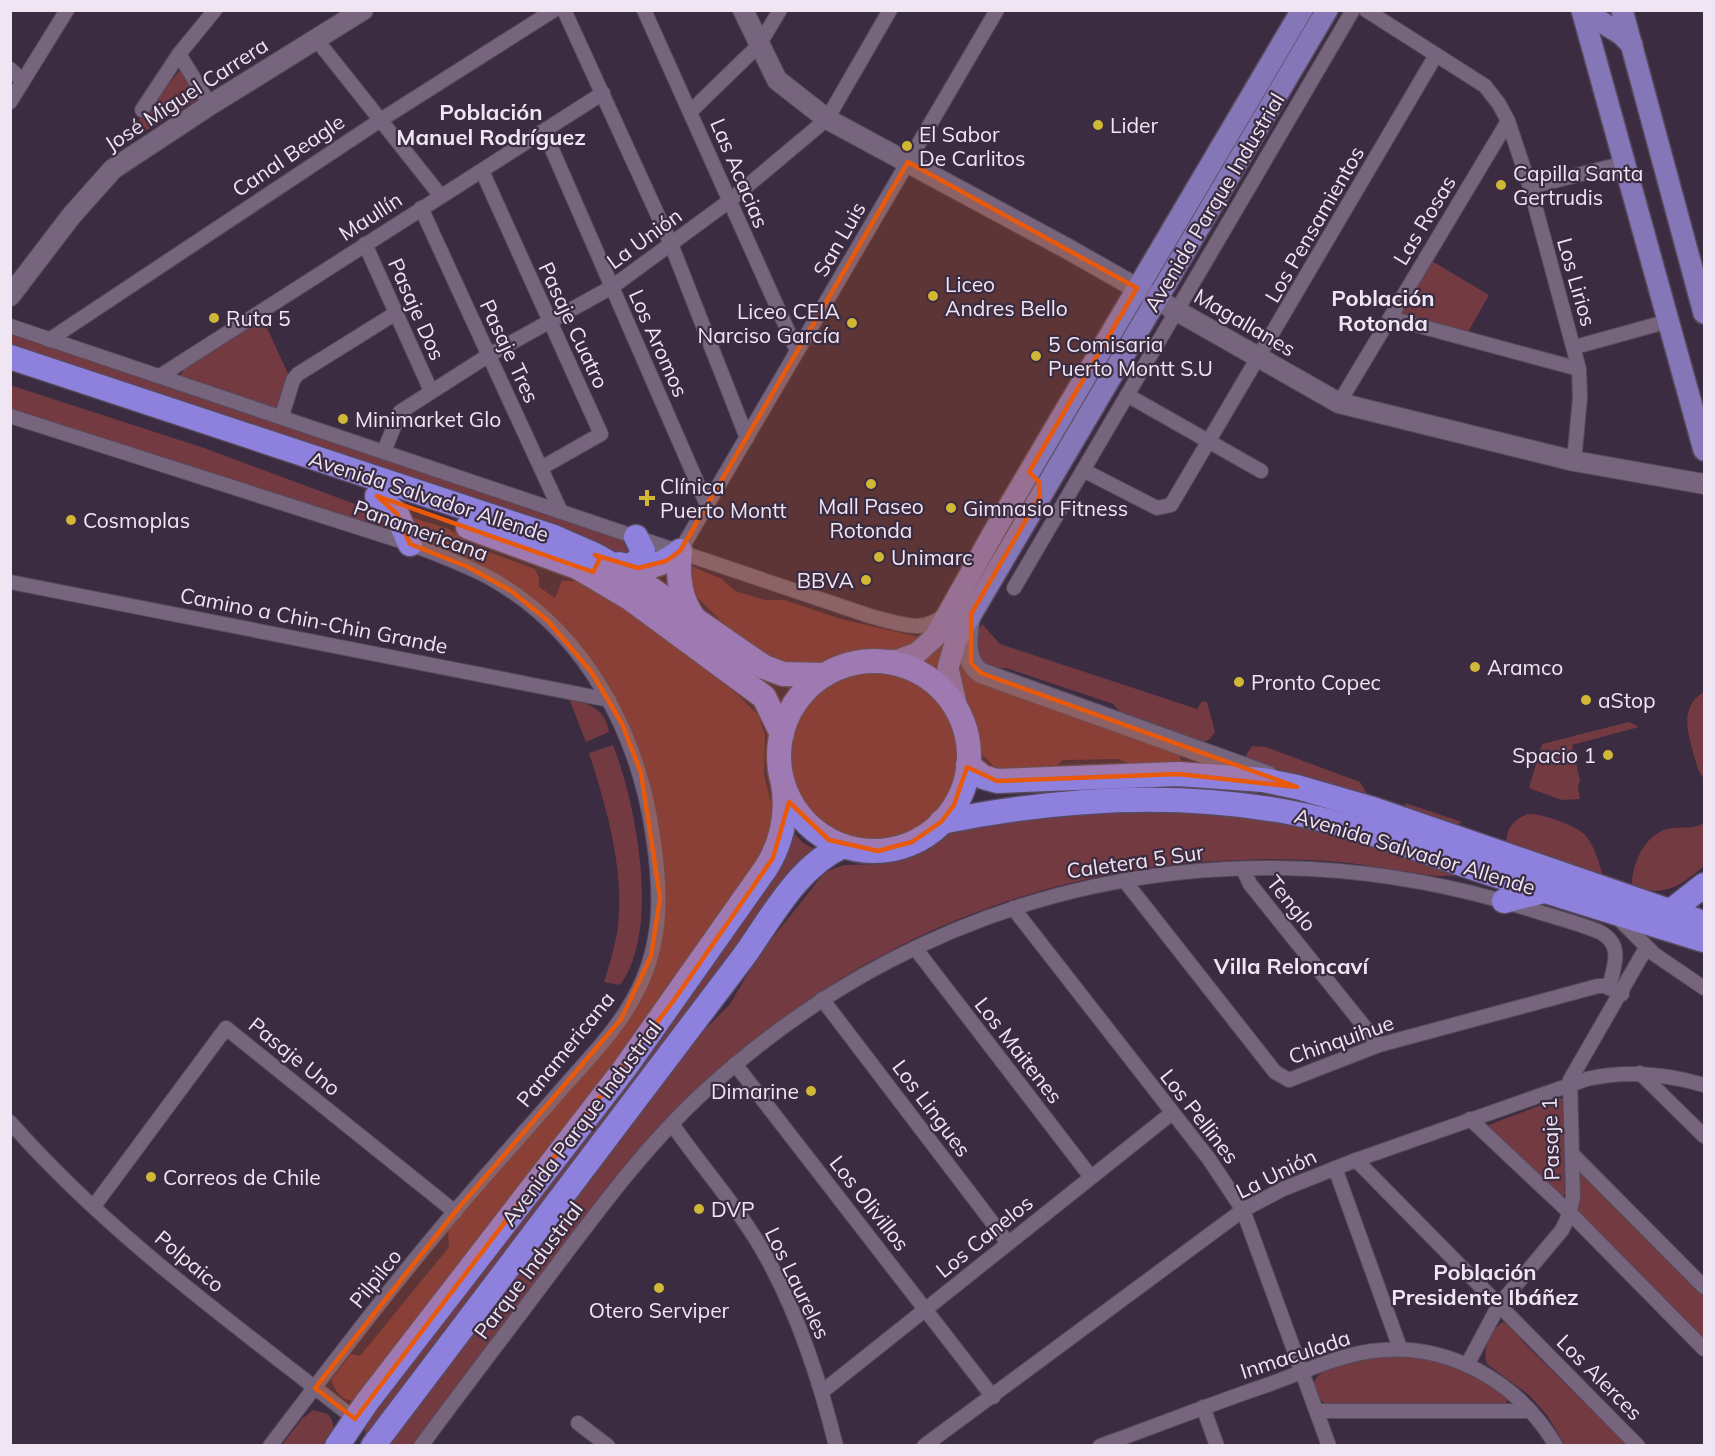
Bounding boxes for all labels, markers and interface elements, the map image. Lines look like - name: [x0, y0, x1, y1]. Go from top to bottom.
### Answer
- street label: José Miguel Carrera: [100, 32, 272, 156]
- street label: Avenida Parque Industrial: [1138, 88, 1290, 316]
- district label: Población Manuel Rodríguez: [396, 98, 586, 151]
- street label: Canal Beagle: [227, 108, 349, 202]
- place label: Lider: [1110, 112, 1158, 138]
- street label: Las Acacias: [705, 114, 775, 232]
- marker: Lider: [1091, 118, 1105, 132]
- place label: El Sabor De Carlitos: [919, 121, 1025, 171]
- marker: El Sabor De Carlitos: [900, 139, 914, 153]
- street label: Los Pensamientos: [1259, 141, 1369, 307]
- place label: Capilla Santa Gertrudis: [1513, 160, 1643, 210]
- street label: Las Rosas: [1387, 171, 1461, 269]
- marker: Capilla Santa Gertrudis: [1494, 178, 1508, 192]
- street label: Maullín: [334, 186, 406, 246]
- street label: San Luis: [807, 197, 871, 281]
- street label: La Unión: [601, 202, 687, 274]
- street label: Los Lirios: [1552, 235, 1602, 329]
- street label: Pasaje Dos: [383, 254, 451, 364]
- street label: Pasaje Cuatro: [533, 258, 615, 392]
- place label: Liceo Andres Bello: [945, 271, 1068, 321]
- street label: Magallanes: [1190, 283, 1300, 361]
- district label: Población Rotonda: [1331, 284, 1435, 337]
- street label: Los Aromos: [624, 285, 694, 401]
- marker: Liceo Andres Bello: [926, 289, 940, 303]
- street label: Pasaje Tres: [475, 295, 545, 407]
- place label: Liceo CEIA Narciso García: [698, 298, 841, 348]
- place label: Ruta 5: [226, 305, 291, 331]
- marker: Ruta 5: [207, 311, 221, 325]
- marker: Liceo CEIA Narciso García: [845, 316, 859, 330]
- place label: 5 Comisaria Puerto Montt S.U: [1048, 331, 1213, 381]
- marker: 5 Comisaria Puerto Montt S.U: [1029, 349, 1043, 363]
- place label: Minimarket Glo: [355, 406, 501, 432]
- marker: Minimarket Glo: [336, 412, 350, 426]
- street label: Avenida Salvador Allende: [306, 445, 552, 547]
- place label: Clínica Puerto Montt: [660, 473, 787, 523]
- marker: Mall Paseo Rotonda: [864, 477, 878, 491]
- marker: Clínica Puerto Montt: [638, 489, 656, 507]
- place label: Mall Paseo Rotonda: [818, 493, 924, 543]
- street label: Panamericana: [350, 494, 492, 566]
- place label: Gimnasio Fitness: [963, 495, 1128, 521]
- marker: Gimnasio Fitness: [944, 501, 958, 515]
- place label: Cosmoplas: [83, 507, 190, 533]
- marker: Cosmoplas: [64, 513, 78, 527]
- place label: Unimarc: [891, 544, 973, 570]
- marker: Unimarc: [872, 550, 886, 564]
- place label: BBVA: [797, 567, 855, 593]
- marker: BBVA: [859, 573, 873, 587]
- street label: Camino a Chin-Chin Grande: [178, 581, 450, 659]
- place label: Aramco: [1487, 654, 1563, 680]
- marker: Aramco: [1468, 660, 1482, 674]
- place label: Pronto Copec: [1251, 669, 1381, 695]
- marker: Pronto Copec: [1232, 675, 1246, 689]
- place label: aStop: [1598, 687, 1655, 713]
- marker: aStop: [1579, 693, 1593, 707]
- place label: Spacio 1: [1512, 742, 1596, 768]
- marker: Spacio 1: [1601, 748, 1615, 762]
- street label: Avenida Salvador Allende: [1291, 802, 1539, 900]
- street label: Caletera 5 Sur: [1065, 838, 1206, 883]
- street label: Tenglo: [1262, 870, 1322, 936]
- district label: Villa Reloncaví: [1213, 952, 1369, 980]
- street label: Panamericana: [511, 986, 619, 1112]
- street label: Los Maitenes: [969, 992, 1069, 1108]
- street label: Chinquihue: [1285, 1009, 1397, 1069]
- street label: Pasaje Uno: [244, 1011, 346, 1101]
- street label: Avenida Parque Industrial: [495, 1015, 667, 1231]
- street label: Los Lingues: [887, 1054, 977, 1162]
- street label: Los Pellines: [1155, 1063, 1245, 1169]
- place label: Dimarine: [711, 1078, 799, 1104]
- marker: Dimarine: [804, 1084, 818, 1098]
- street label: Pasaje 1: [1536, 1097, 1564, 1181]
- street label: La Unión: [1231, 1142, 1321, 1204]
- street label: Los Olivillos: [825, 1150, 915, 1256]
- place label: Correos de Chile: [163, 1164, 321, 1190]
- marker: Correos de Chile: [144, 1170, 158, 1184]
- street label: Los Canelos: [930, 1189, 1038, 1283]
- street label: Parque Industrial: [468, 1196, 588, 1344]
- place label: DVP: [711, 1196, 755, 1222]
- marker: DVP: [692, 1202, 706, 1216]
- street label: Los Laureles: [760, 1223, 836, 1343]
- street label: Polpaico: [150, 1225, 230, 1297]
- street label: Pilpilco: [343, 1243, 407, 1313]
- district label: Población Presidente Ibáñez: [1391, 1258, 1579, 1311]
- marker: Otero Serviper: [652, 1281, 666, 1295]
- place label: Otero Serviper: [589, 1297, 730, 1323]
- street label: Inmaculada: [1237, 1324, 1353, 1384]
- street label: Los Alerces: [1552, 1329, 1648, 1425]

